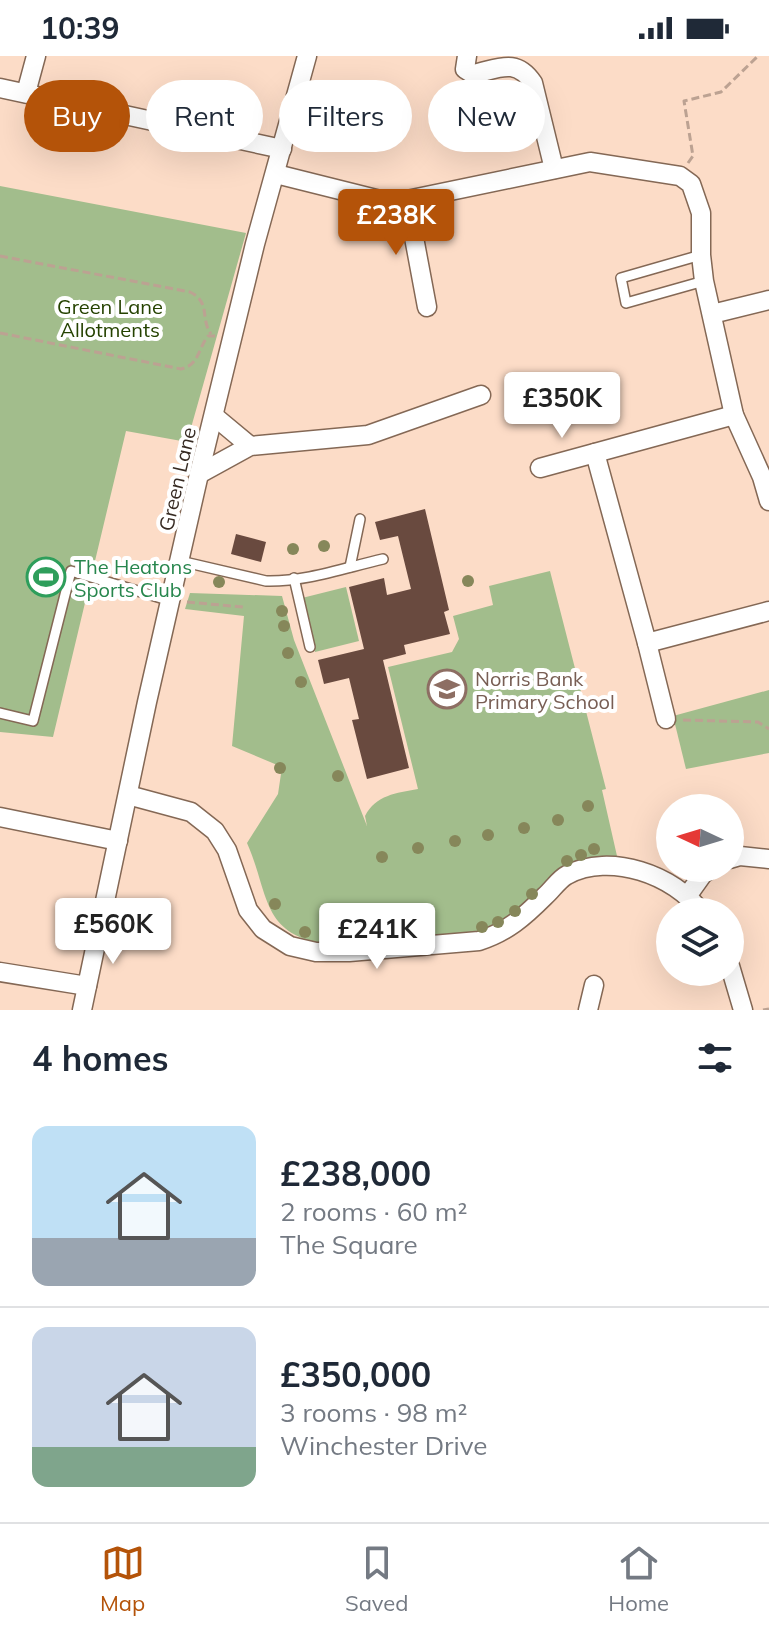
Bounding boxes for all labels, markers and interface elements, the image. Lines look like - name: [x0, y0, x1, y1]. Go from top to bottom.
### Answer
- text: 10:39: [40, 9, 119, 47]
- chip: Buy: [24, 80, 130, 152]
- chip: Rent: [146, 80, 263, 152]
- chip: Filters: [279, 80, 412, 152]
- chip: New: [428, 80, 545, 152]
- pin: £238K: [340, 189, 452, 257]
- text: £238K: [356, 198, 436, 231]
- park label: Green Lane Allotments: [57, 294, 163, 342]
- pin: £350K: [506, 372, 618, 440]
- text: £350K: [522, 381, 602, 414]
- street label: Green Lane: [153, 425, 201, 533]
- place label: The Heatons Sports Club: [74, 554, 192, 602]
- sports icon: The Heatons Sports Club: [25, 556, 67, 598]
- place label: Norris Bank Primary School: [475, 666, 615, 714]
- school or university icon: Norris Bank Primary School: [426, 668, 468, 710]
- north arrow: [656, 794, 744, 882]
- map controls: [656, 794, 744, 986]
- pin: £560K: [57, 898, 169, 966]
- button: layers: [656, 898, 744, 986]
- pin: £241K: [321, 903, 433, 971]
- text: £560K: [73, 907, 153, 940]
- text: £241K: [337, 912, 417, 945]
- icon: filters: [693, 1036, 737, 1080]
- text: 4 homes: [32, 1037, 169, 1080]
- text: £238,000: [280, 1152, 431, 1195]
- icon: home: [96, 1158, 192, 1254]
- text: 2 rooms · 60 m²: [280, 1195, 467, 1228]
- text: The Square: [280, 1228, 418, 1261]
- text: £350,000: [280, 1353, 431, 1396]
- icon: home: [96, 1359, 192, 1455]
- text: 3 rooms · 98 m²: [280, 1396, 467, 1429]
- text: Winchester Drive: [280, 1429, 488, 1462]
- tab: Map: [100, 1541, 145, 1617]
- tab: Saved: [345, 1541, 409, 1617]
- tab: Home: [608, 1541, 669, 1617]

